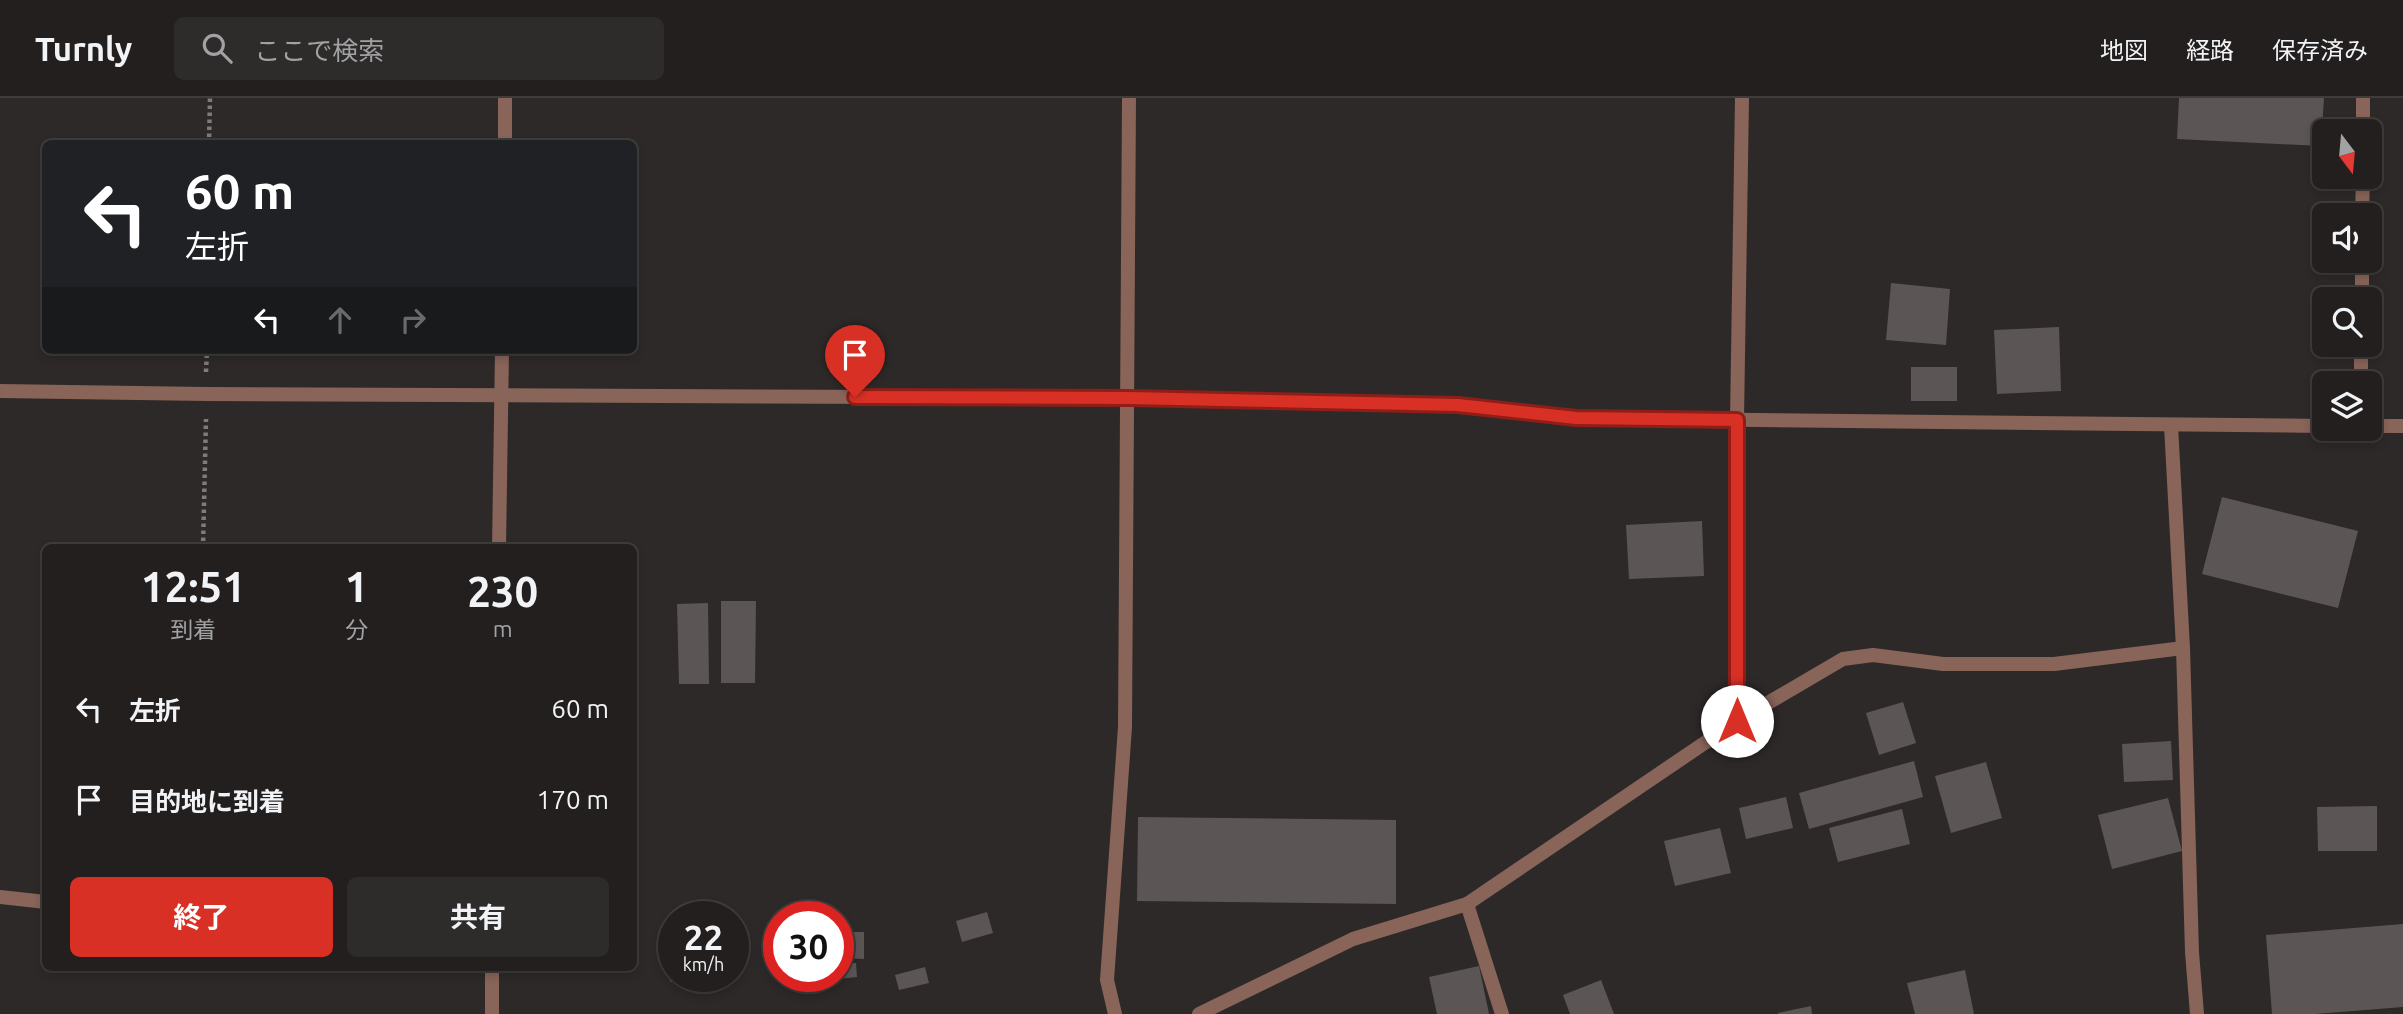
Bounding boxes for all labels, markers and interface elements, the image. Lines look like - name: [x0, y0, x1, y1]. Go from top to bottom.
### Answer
- search box: [174, 17, 664, 80]
- icon: search: [198, 29, 236, 67]
- text: Turnly: [35, 30, 132, 67]
- text: ここで検索: [254, 36, 384, 65]
- text: 地図: [2100, 37, 2148, 64]
- text: 経路: [2186, 37, 2234, 64]
- text: 保存済み: [2272, 37, 2368, 64]
- north arrow: [2312, 119, 2382, 189]
- map controls: [2312, 119, 2382, 441]
- text: 60 m: [185, 163, 294, 218]
- icon: left: [70, 168, 161, 259]
- button: sound: [2312, 203, 2382, 273]
- text: 左折: [185, 228, 249, 264]
- button: search: [2312, 287, 2382, 357]
- icon: left: [248, 301, 286, 339]
- icon: ahead: [321, 301, 359, 339]
- icon: right: [394, 301, 432, 339]
- pin: [825, 325, 885, 397]
- icon: arrive: [836, 336, 874, 374]
- button: layers: [2312, 371, 2382, 441]
- text: 12:51: [141, 563, 246, 610]
- text: 1: [345, 563, 368, 610]
- text: 230: [467, 568, 538, 615]
- text: m: [493, 616, 513, 641]
- text: 到着: [170, 617, 216, 642]
- text: 分: [345, 617, 368, 642]
- position arrow: [1700, 684, 1774, 758]
- icon: left: [70, 690, 108, 728]
- text: 60 m: [551, 694, 609, 723]
- text: 左折: [129, 696, 181, 725]
- icon: arrive: [70, 781, 108, 819]
- text: 170 m: [537, 785, 609, 814]
- text: 目的地に到着: [129, 787, 285, 816]
- button: 終了: [70, 877, 333, 957]
- button: 共有: [347, 877, 609, 957]
- speed limit sign: 30: [763, 901, 854, 992]
- text: 22: [684, 917, 723, 957]
- text: km/h: [683, 954, 724, 974]

